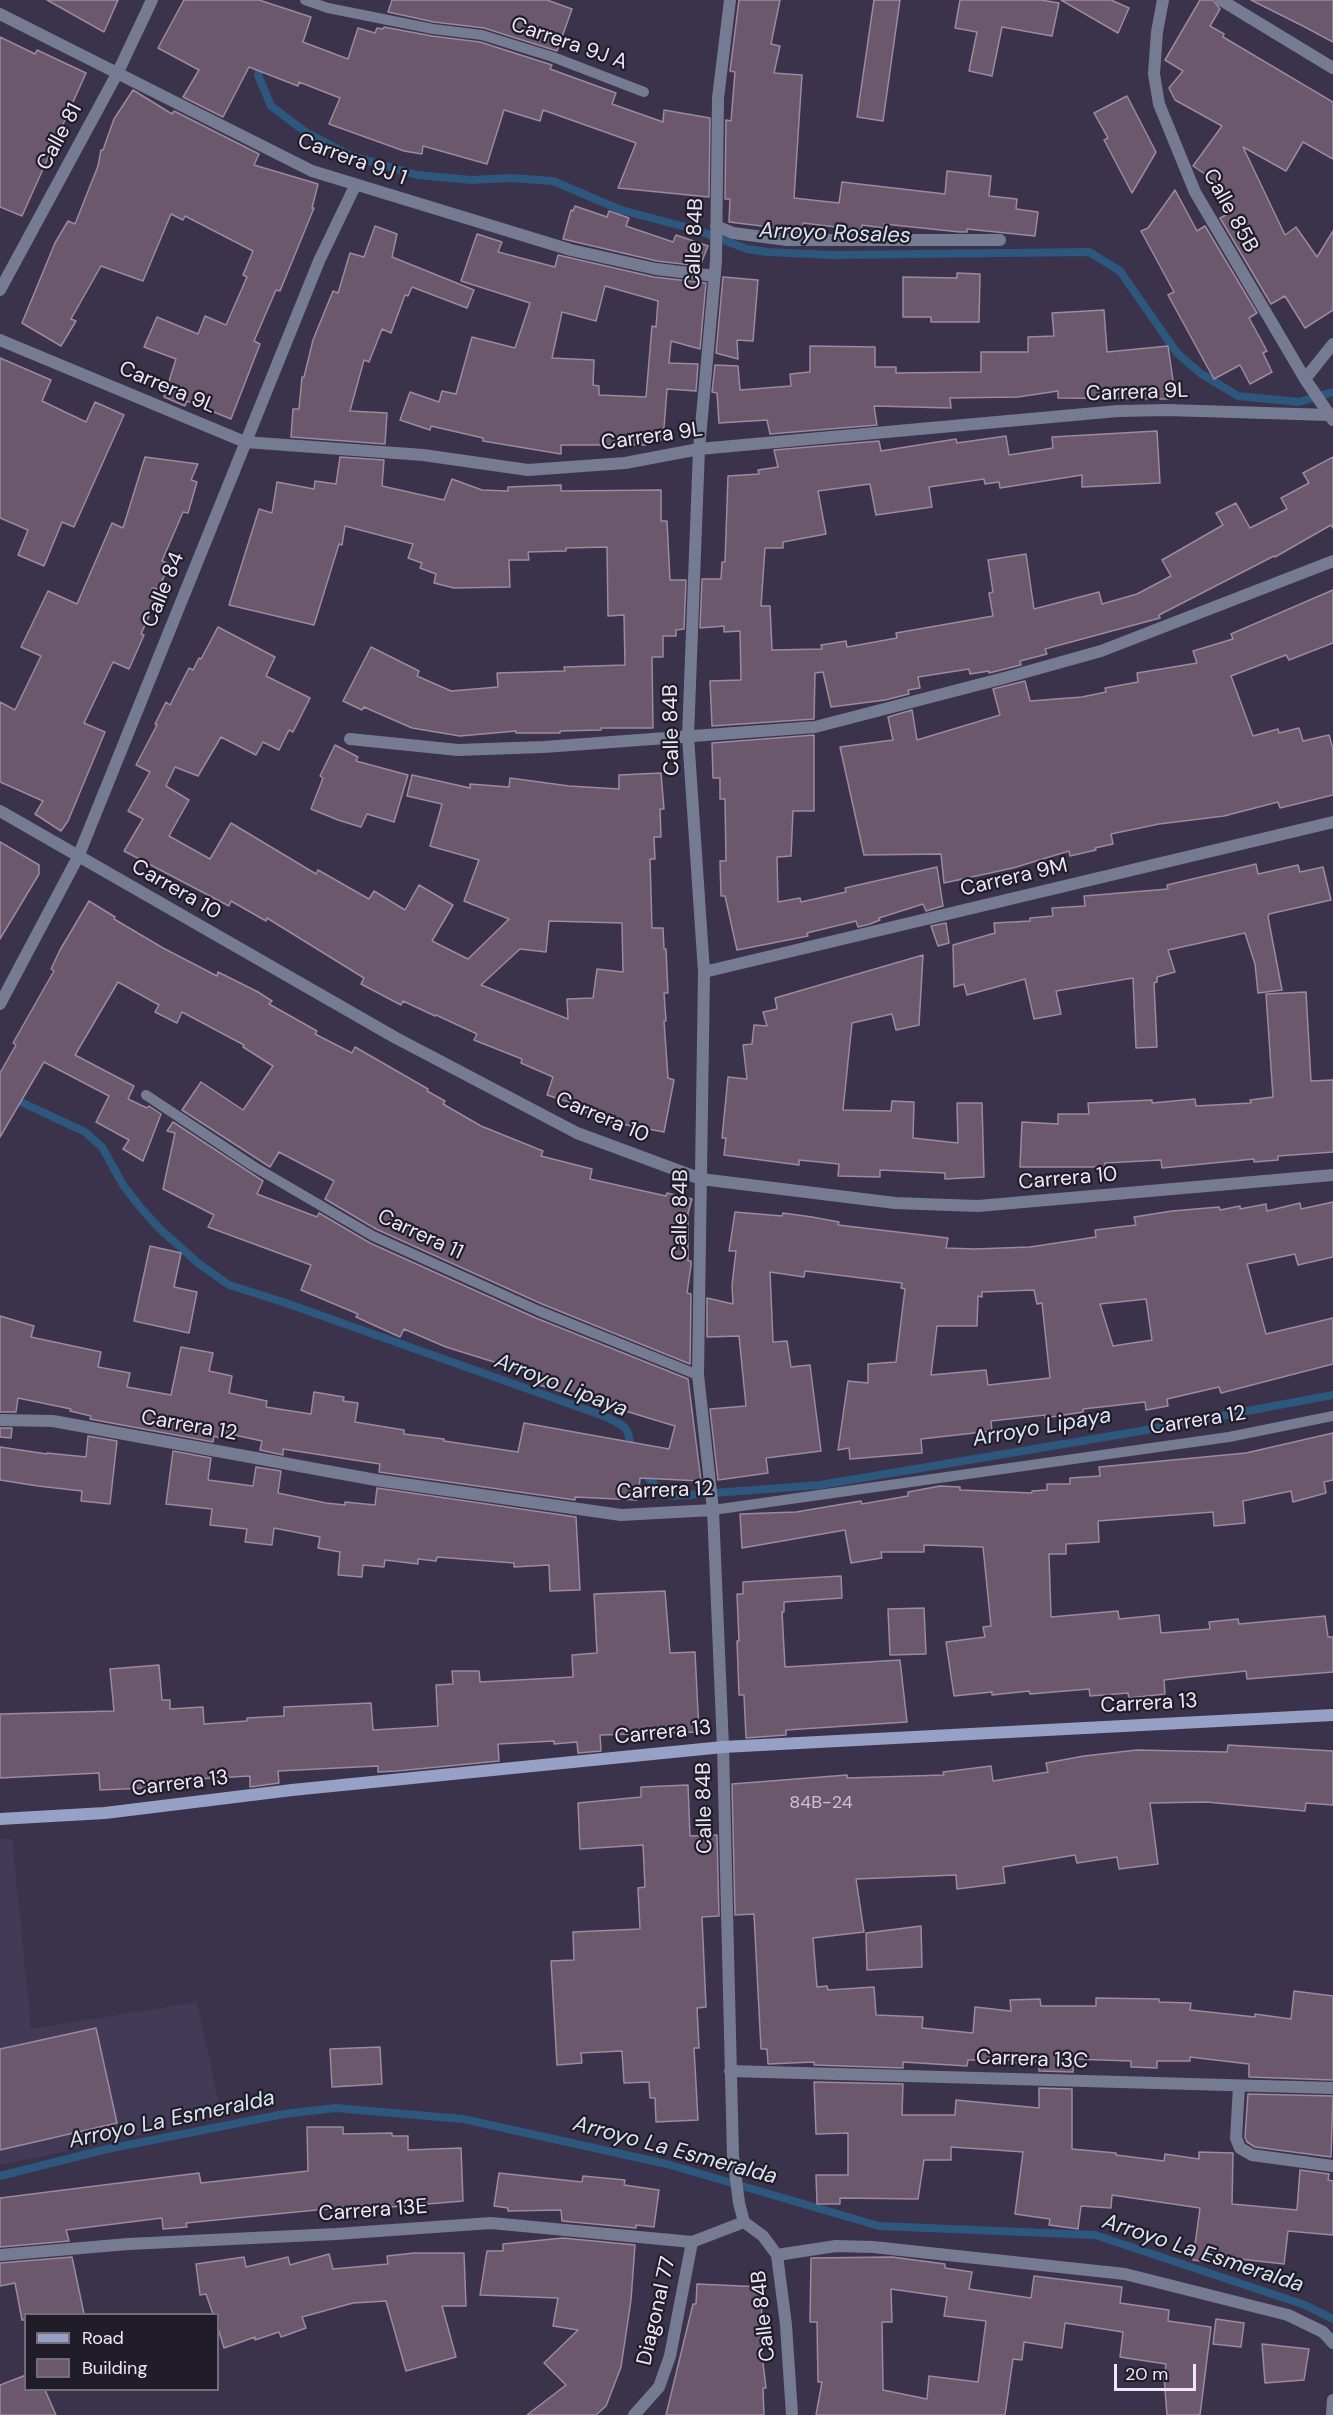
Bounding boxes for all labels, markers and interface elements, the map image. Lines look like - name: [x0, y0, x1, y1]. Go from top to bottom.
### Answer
- street label: Carrera 9J A: [507, 12, 631, 76]
- street label: Calle 81: [32, 99, 88, 175]
- street label: Carrera 9J 1: [294, 129, 410, 191]
- street label: Calle 85B: [1197, 165, 1263, 257]
- street label: Calle 84B: [681, 198, 709, 290]
- water label: Arroyo Rosales: [759, 218, 911, 250]
- street label: Carrera 9L: [115, 356, 219, 420]
- street label: Carrera 9L: [1085, 379, 1189, 407]
- street label: Carrera 9L: [599, 417, 705, 457]
- street label: Calle 84: [138, 549, 190, 631]
- street label: Calle 84B: [659, 684, 685, 776]
- street label: Carrera 9M: [958, 853, 1070, 903]
- street label: Carrera 10: [127, 854, 225, 926]
- street label: Carrera 10: [551, 1087, 653, 1149]
- street label: Carrera 10: [1017, 1162, 1119, 1196]
- street label: Calle 84B: [668, 1169, 694, 1261]
- street label: Carrera 11: [373, 1204, 467, 1266]
- water label: Arroyo Lipaya: [491, 1349, 631, 1423]
- street label: Carrera 12: [1148, 1401, 1248, 1441]
- water label: Arroyo Lipaya: [971, 1403, 1113, 1453]
- street label: Carrera 12: [139, 1405, 239, 1447]
- street label: Carrera 12: [616, 1477, 714, 1505]
- street label: Carrera 13: [1100, 1689, 1198, 1719]
- street label: Carrera 13: [613, 1715, 713, 1751]
- street label: Calle 84B: [692, 1762, 718, 1854]
- street label: Carrera 13: [130, 1766, 230, 1802]
- house number: 84B-24: [789, 1792, 853, 1814]
- street label: Carrera 13C: [975, 2045, 1089, 2075]
- water label: Arroyo La Esmeralda: [67, 2085, 277, 2155]
- water label: Arroyo La Esmeralda: [570, 2111, 780, 2191]
- street label: Carrera 13E: [318, 2195, 428, 2227]
- water label: Arroyo La Esmeralda: [1099, 2209, 1307, 2299]
- street label: Diagonal 77: [632, 2254, 682, 2368]
- street label: Calle 84B: [747, 2269, 781, 2363]
- legend: [24, 2313, 219, 2391]
- text: Road: [82, 2326, 124, 2350]
- scale bar: [1117, 2352, 1200, 2390]
- text: Building: [82, 2356, 147, 2380]
- text: 20 m: [1125, 2362, 1168, 2386]

